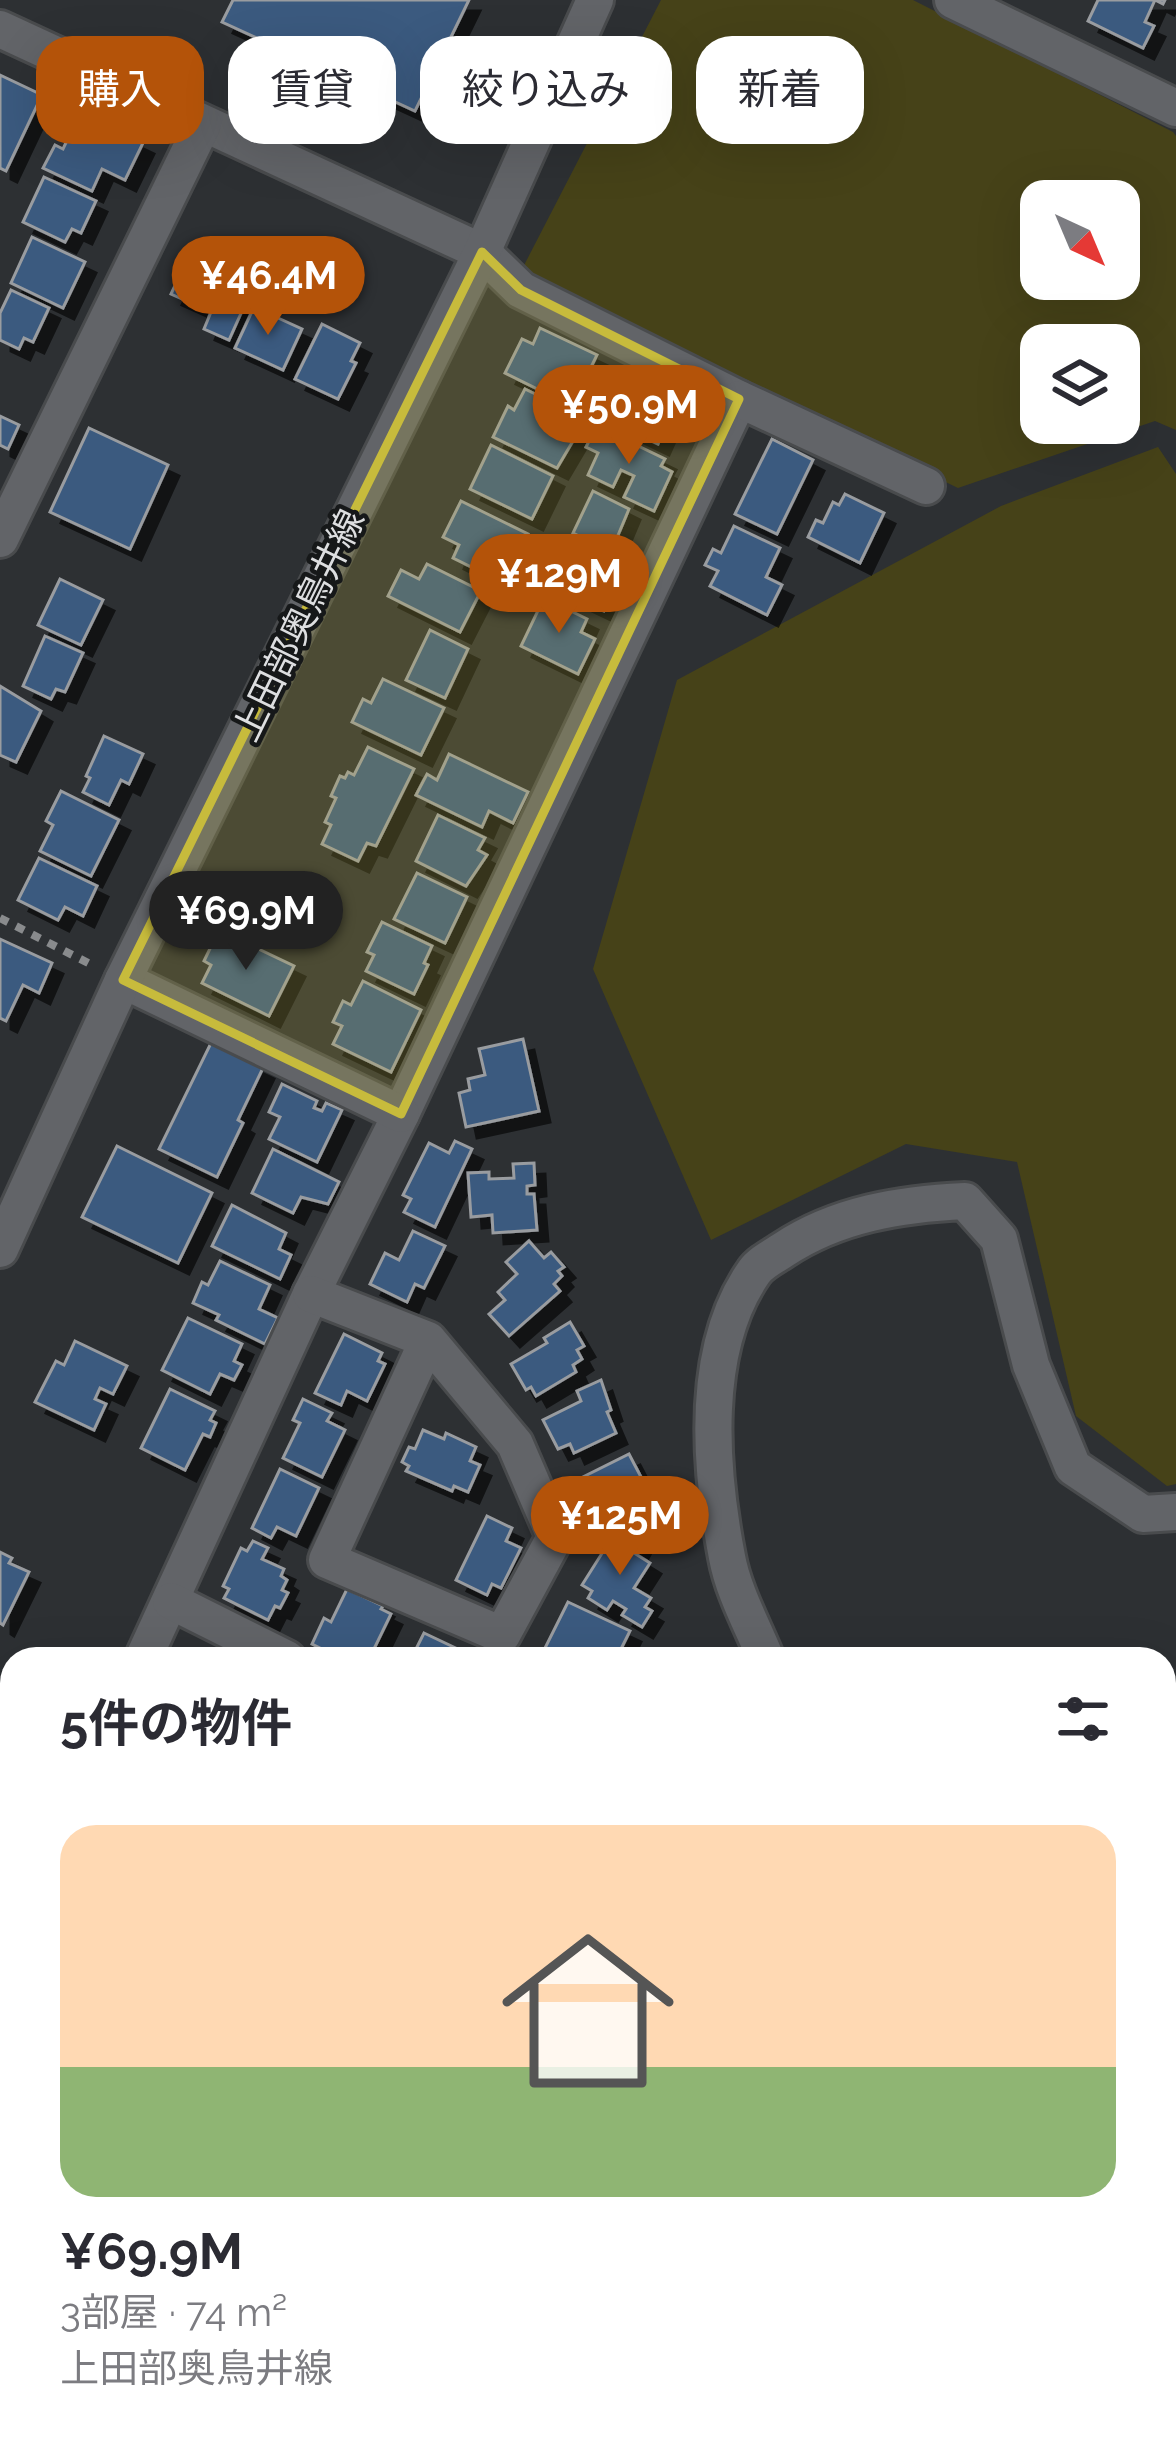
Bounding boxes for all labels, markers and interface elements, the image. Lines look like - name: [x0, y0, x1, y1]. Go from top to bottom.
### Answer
- chip: 購入: [36, 36, 204, 144]
- chip: 賃貸: [228, 36, 396, 144]
- chip: 絞り込み: [420, 36, 672, 144]
- chip: 新着: [696, 36, 864, 144]
- north arrow: [1020, 180, 1140, 300]
- map controls: [1020, 180, 1140, 444]
- pin: ¥46.4M: [170, 236, 366, 338]
- text: ¥46.4M: [199, 252, 337, 298]
- button: layers: [1020, 324, 1140, 444]
- pin: ¥50.9M: [531, 365, 727, 467]
- text: ¥50.9M: [560, 381, 698, 427]
- street label: 上田部奥鳥井線: [224, 503, 372, 747]
- pin: ¥129M: [475, 534, 643, 636]
- text: ¥129M: [496, 550, 622, 596]
- pin: ¥69.9M: [148, 871, 344, 973]
- text: ¥69.9M: [176, 887, 316, 933]
- pin: ¥125M: [536, 1476, 704, 1578]
- text: ¥125M: [558, 1492, 682, 1538]
- icon: filters: [1050, 1686, 1116, 1752]
- text: 5件の物件: [60, 1693, 292, 1753]
- icon: home: [480, 1903, 696, 2119]
- text: ¥69.9M: [60, 2221, 243, 2281]
- text: 3部屋 · 74 m²: [60, 2289, 287, 2335]
- text: 上田部奥鳥井線: [60, 2345, 333, 2391]

